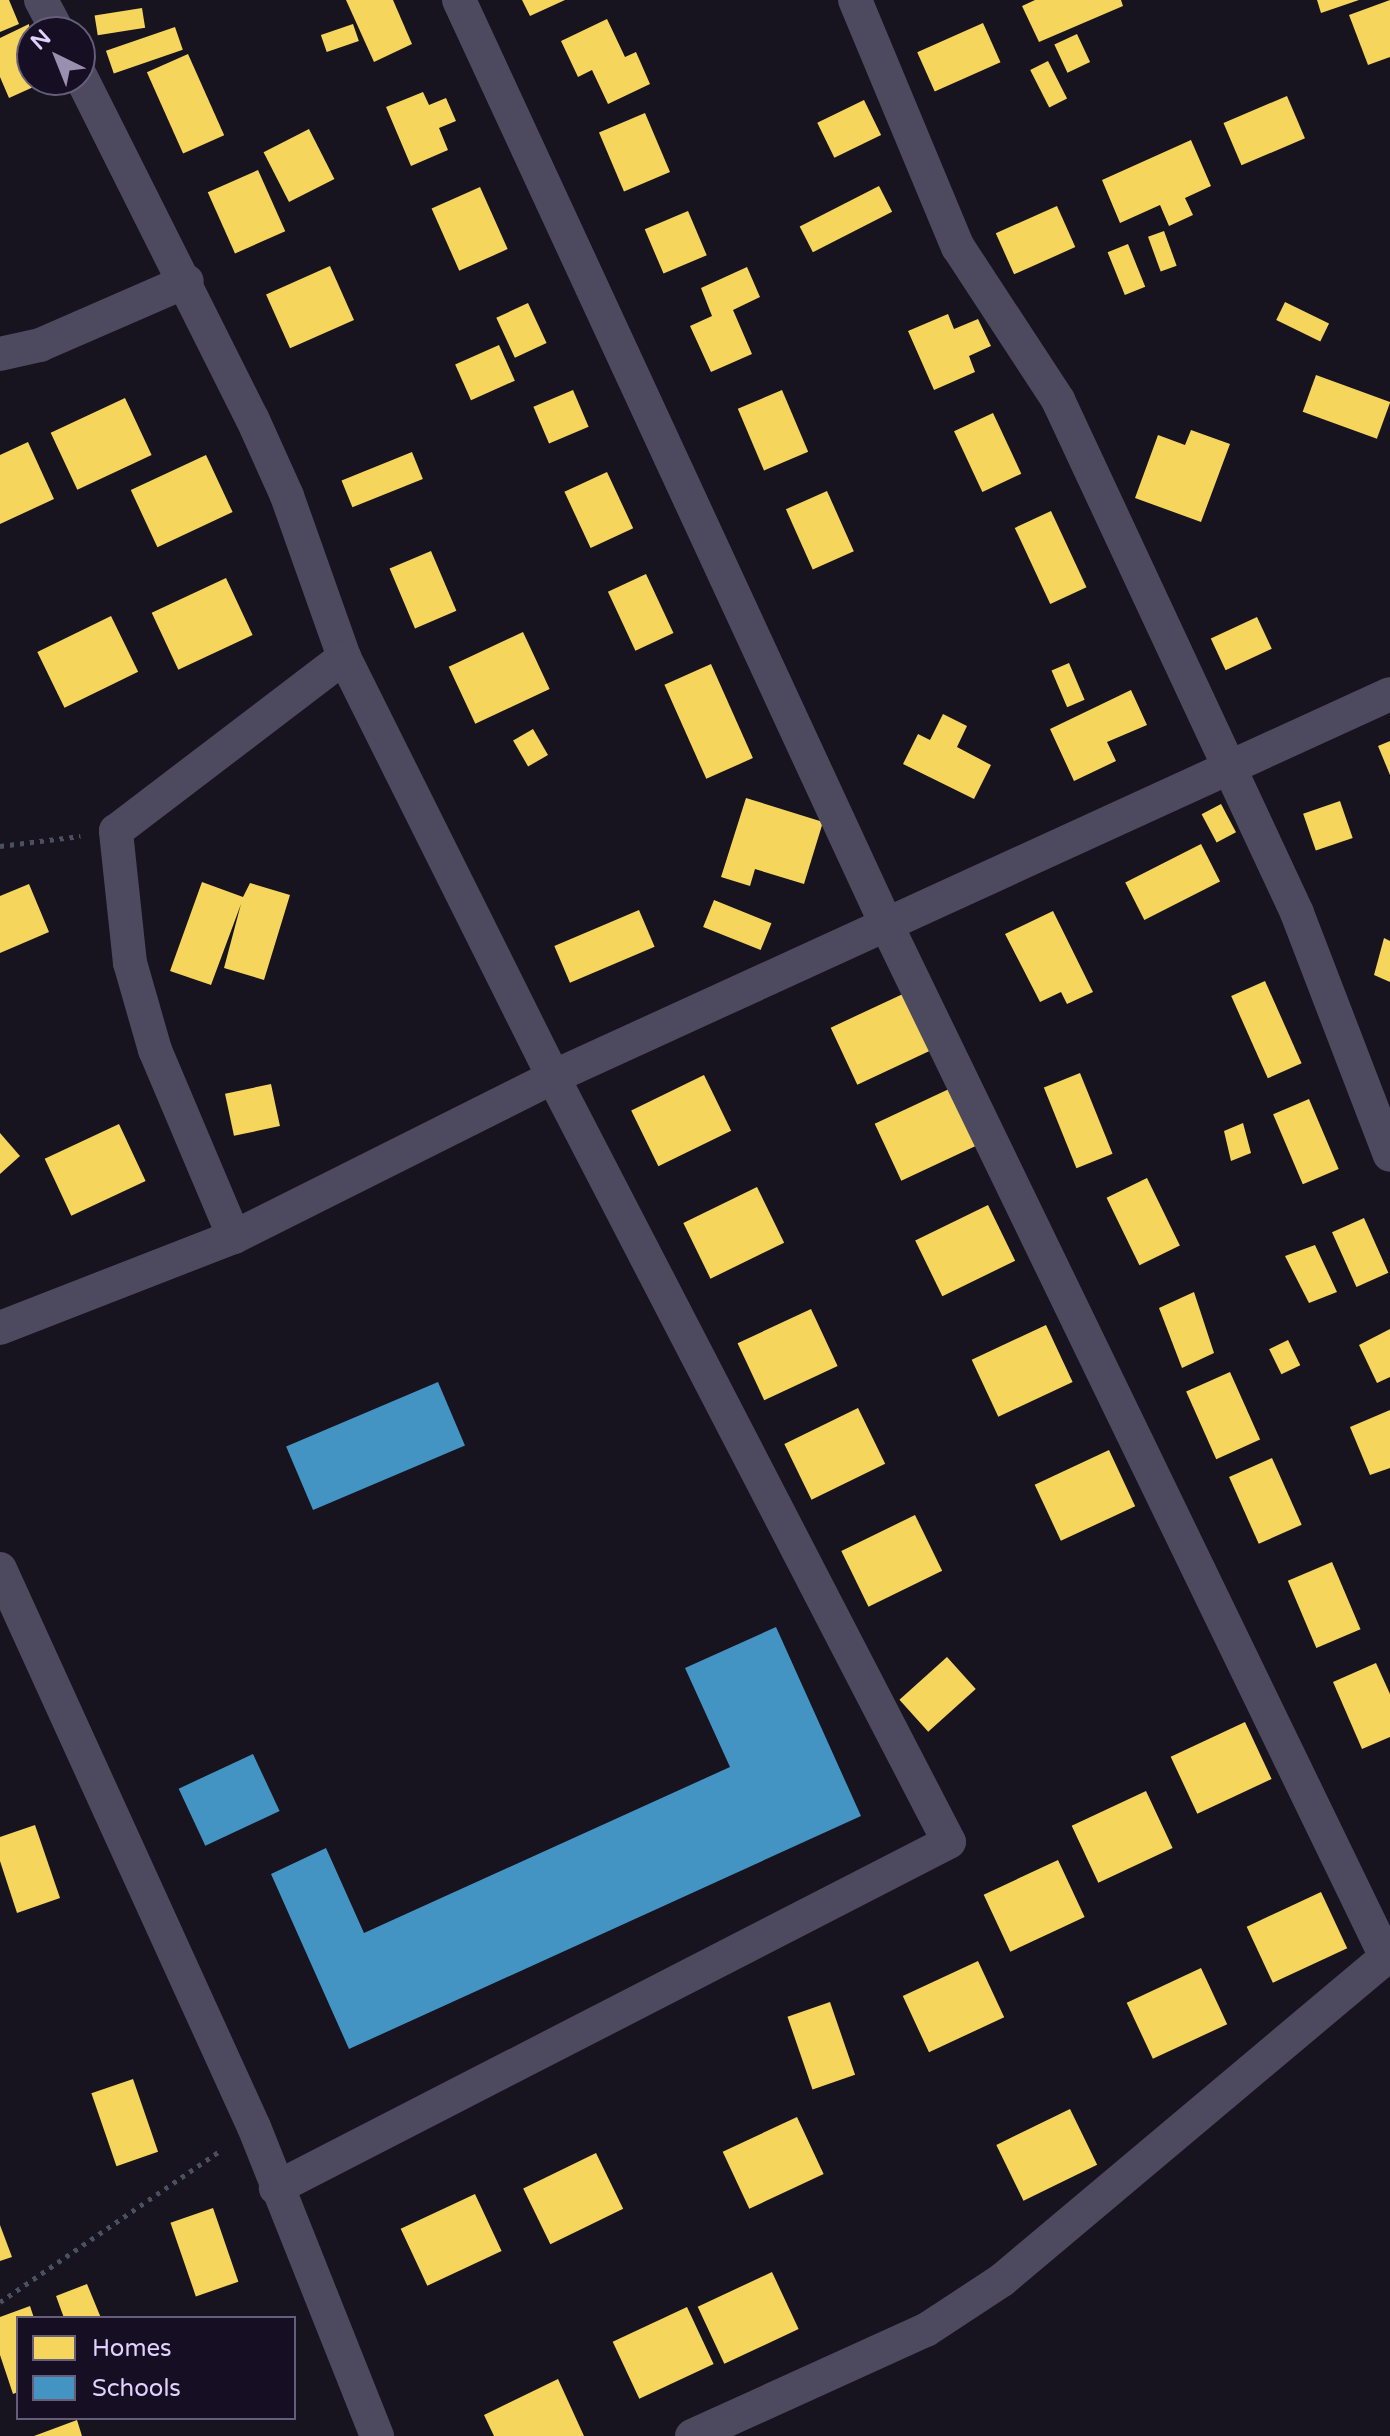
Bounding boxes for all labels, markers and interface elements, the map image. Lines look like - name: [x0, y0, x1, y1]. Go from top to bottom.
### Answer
- north arrow: [16, 16, 96, 96]
- text: N: [26, 24, 56, 55]
- legend: [16, 2316, 296, 2420]
- text: Homes: [92, 2334, 172, 2363]
- text: Schools: [92, 2374, 181, 2403]

